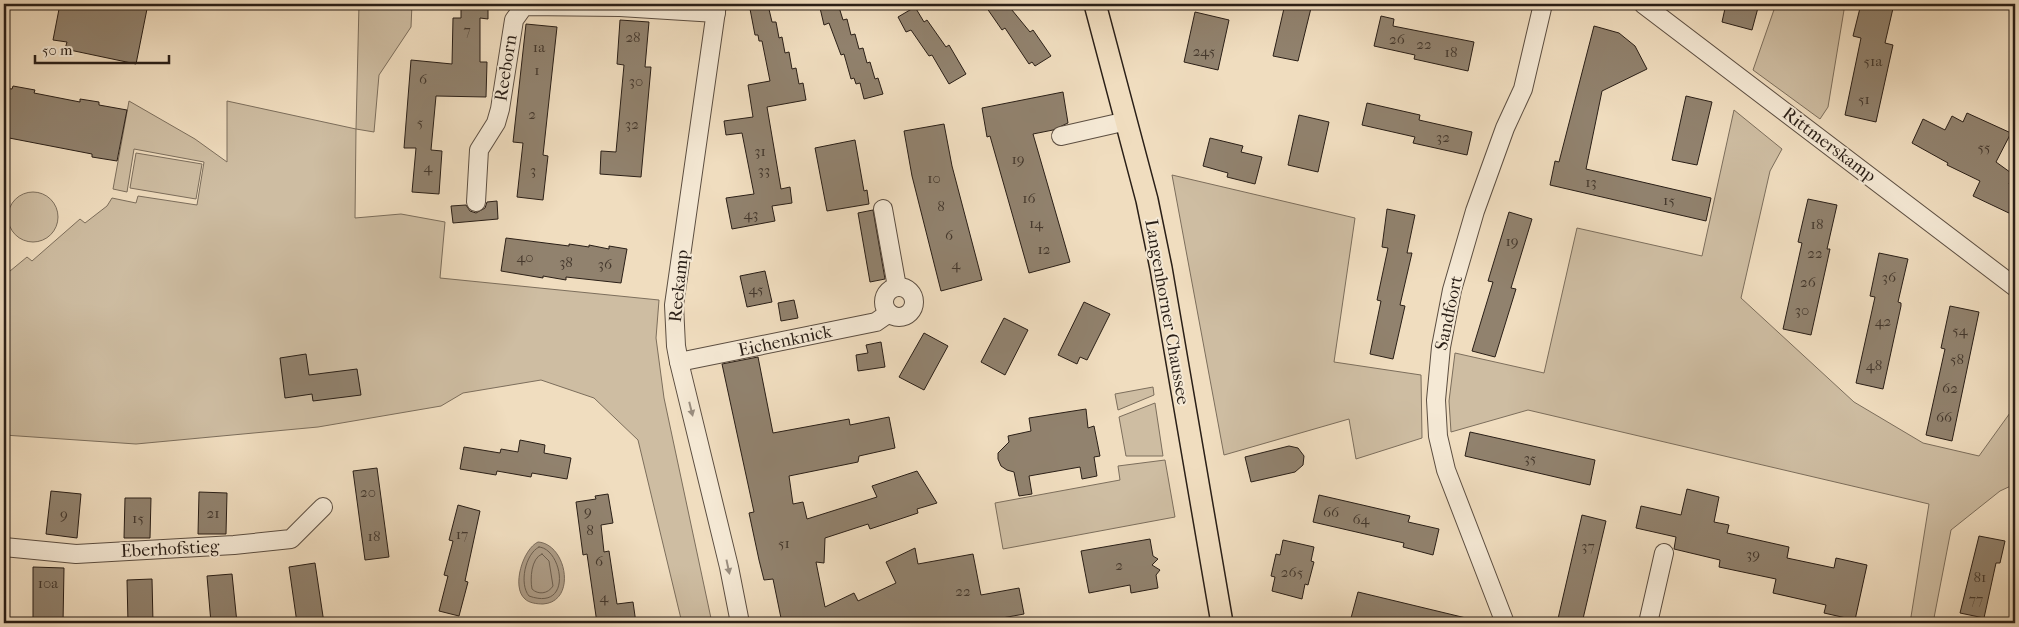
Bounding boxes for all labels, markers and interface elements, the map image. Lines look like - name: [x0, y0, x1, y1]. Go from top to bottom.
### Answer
- house number: 7: [463, 21, 471, 39]
- house number: 28: [625, 28, 641, 46]
- house number: 26: [1389, 30, 1406, 48]
- scale bar: [35, 32, 169, 64]
- street label: Reeborn: [490, 33, 522, 103]
- house number: 22: [1416, 35, 1432, 53]
- house number: 1a: [533, 38, 546, 56]
- text: 50 m: [42, 41, 73, 59]
- house number: 245: [1193, 42, 1215, 60]
- house number: 18: [1445, 43, 1457, 61]
- house number: 51a: [1864, 52, 1883, 70]
- house number: 1: [534, 61, 540, 79]
- house number: 6: [419, 70, 428, 88]
- house number: 30: [629, 72, 643, 90]
- house number: 51: [1858, 90, 1870, 108]
- street label: Rittmerskamp: [1778, 103, 1880, 187]
- house number: 2: [528, 105, 536, 123]
- house number: 5: [417, 113, 423, 131]
- house number: 32: [625, 115, 639, 133]
- house number: 32: [1436, 128, 1450, 146]
- house number: 55: [1978, 138, 1990, 156]
- house number: 31: [754, 142, 766, 160]
- house number: 19: [1011, 150, 1025, 168]
- house number: 4: [424, 158, 434, 176]
- house number: 3: [530, 161, 536, 179]
- house number: 33: [758, 161, 770, 179]
- house number: 10: [927, 169, 941, 187]
- house number: 13: [1585, 173, 1597, 191]
- house number: 16: [1022, 189, 1037, 207]
- house number: 15: [1663, 191, 1675, 209]
- house number: 8: [937, 197, 945, 215]
- house number: 43: [743, 205, 759, 223]
- house number: 14: [1029, 214, 1044, 232]
- house number: 18: [1811, 215, 1823, 233]
- street label: Langenhorner Chaussee: [1140, 218, 1194, 406]
- house number: 6: [945, 226, 954, 244]
- house number: 19: [1505, 232, 1519, 250]
- house number: 12: [1037, 240, 1051, 258]
- house number: 22: [1807, 244, 1823, 262]
- house number: 40: [516, 248, 534, 266]
- street label: Reekamp: [665, 248, 693, 323]
- house number: 38: [559, 253, 573, 271]
- house number: 36: [598, 255, 613, 273]
- house number: 4: [952, 255, 962, 273]
- house number: 36: [1882, 268, 1897, 286]
- street label: Sandfoort: [1431, 273, 1467, 352]
- house number: 26: [1800, 273, 1817, 291]
- house number: 45: [749, 280, 763, 298]
- house number: 30: [1795, 301, 1809, 319]
- house number: 42: [1875, 312, 1892, 330]
- street label: Eichenknick: [736, 321, 835, 361]
- house number: 54: [1952, 321, 1969, 339]
- house number: 58: [1950, 350, 1964, 368]
- house number: 48: [1866, 356, 1882, 374]
- house number: 62: [1942, 379, 1958, 397]
- one-way arrow: [687, 402, 695, 417]
- house number: 66: [1936, 408, 1953, 426]
- house number: 35: [1524, 449, 1536, 467]
- house number: 20: [360, 483, 376, 501]
- house number: 9: [584, 502, 592, 520]
- house number: 66: [1323, 503, 1340, 521]
- house number: 21: [206, 504, 220, 522]
- house number: 9: [60, 505, 68, 523]
- house number: 15: [132, 509, 144, 527]
- house number: 64: [1353, 510, 1371, 528]
- house number: 8: [586, 521, 594, 539]
- house number: 17: [456, 525, 468, 543]
- house number: 18: [368, 527, 380, 545]
- house number: 51: [778, 534, 790, 552]
- street label: Eberhofstieg: [120, 536, 220, 562]
- house number: 37: [1581, 537, 1595, 555]
- house number: 39: [1746, 545, 1760, 563]
- house number: 6: [595, 552, 604, 570]
- house number: 2: [1115, 556, 1123, 574]
- one-way arrow: [725, 560, 733, 576]
- house number: 265: [1281, 563, 1303, 581]
- house number: 81: [1974, 568, 1986, 586]
- house number: 10a: [38, 574, 59, 592]
- house number: 22: [955, 582, 971, 600]
- house number: 4: [600, 588, 610, 606]
- house number: 77: [1969, 590, 1983, 608]

